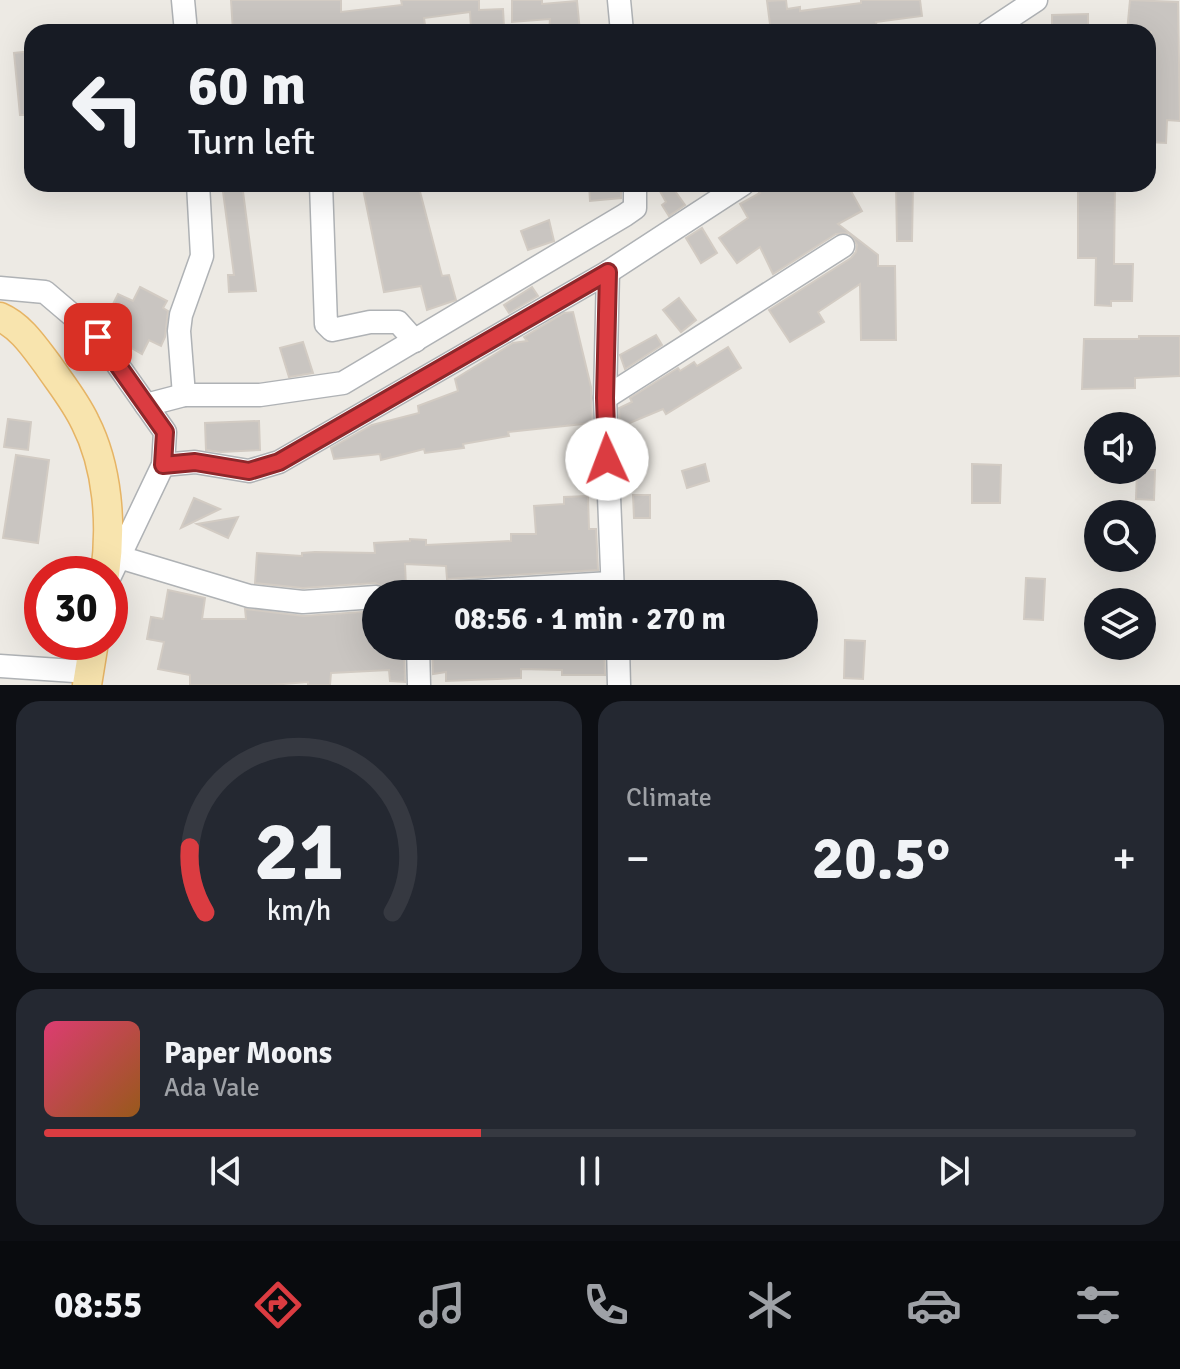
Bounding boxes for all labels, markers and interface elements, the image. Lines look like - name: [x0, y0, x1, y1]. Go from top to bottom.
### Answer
- text: 60 m: [188, 51, 306, 120]
- icon: left: [56, 56, 160, 160]
- text: Turn left: [188, 120, 315, 165]
- pin: [64, 303, 132, 371]
- icon: arrive: [76, 315, 120, 359]
- map controls: [1084, 412, 1156, 660]
- button: sound: [1084, 412, 1156, 484]
- position arrow: [565, 417, 649, 501]
- button: search: [1084, 500, 1156, 572]
- speed limit sign: 30: [24, 556, 128, 660]
- button: layers: [1084, 588, 1156, 660]
- text: 08:56 · 1 min · 270 m: [454, 601, 726, 638]
- text: Climate: [626, 782, 712, 814]
- text: 21: [254, 801, 344, 903]
- text: 20.5°: [812, 822, 950, 896]
- text: −: [626, 832, 650, 886]
- text: +: [1112, 832, 1136, 886]
- text: km/h: [267, 893, 331, 928]
- text: Paper Moons: [164, 1035, 332, 1072]
- text: Ada Vale: [164, 1072, 260, 1104]
- icon: previous: [204, 1149, 248, 1193]
- icon: pause: [568, 1149, 612, 1193]
- icon: next: [932, 1149, 976, 1193]
- icon: directions: [250, 1277, 306, 1333]
- icon: music: [414, 1277, 470, 1333]
- icon: phone: [578, 1277, 634, 1333]
- icon: climate: [742, 1277, 798, 1333]
- icon: car: [906, 1277, 962, 1333]
- icon: filters: [1070, 1277, 1126, 1333]
- text: 08:55: [54, 1283, 142, 1328]

